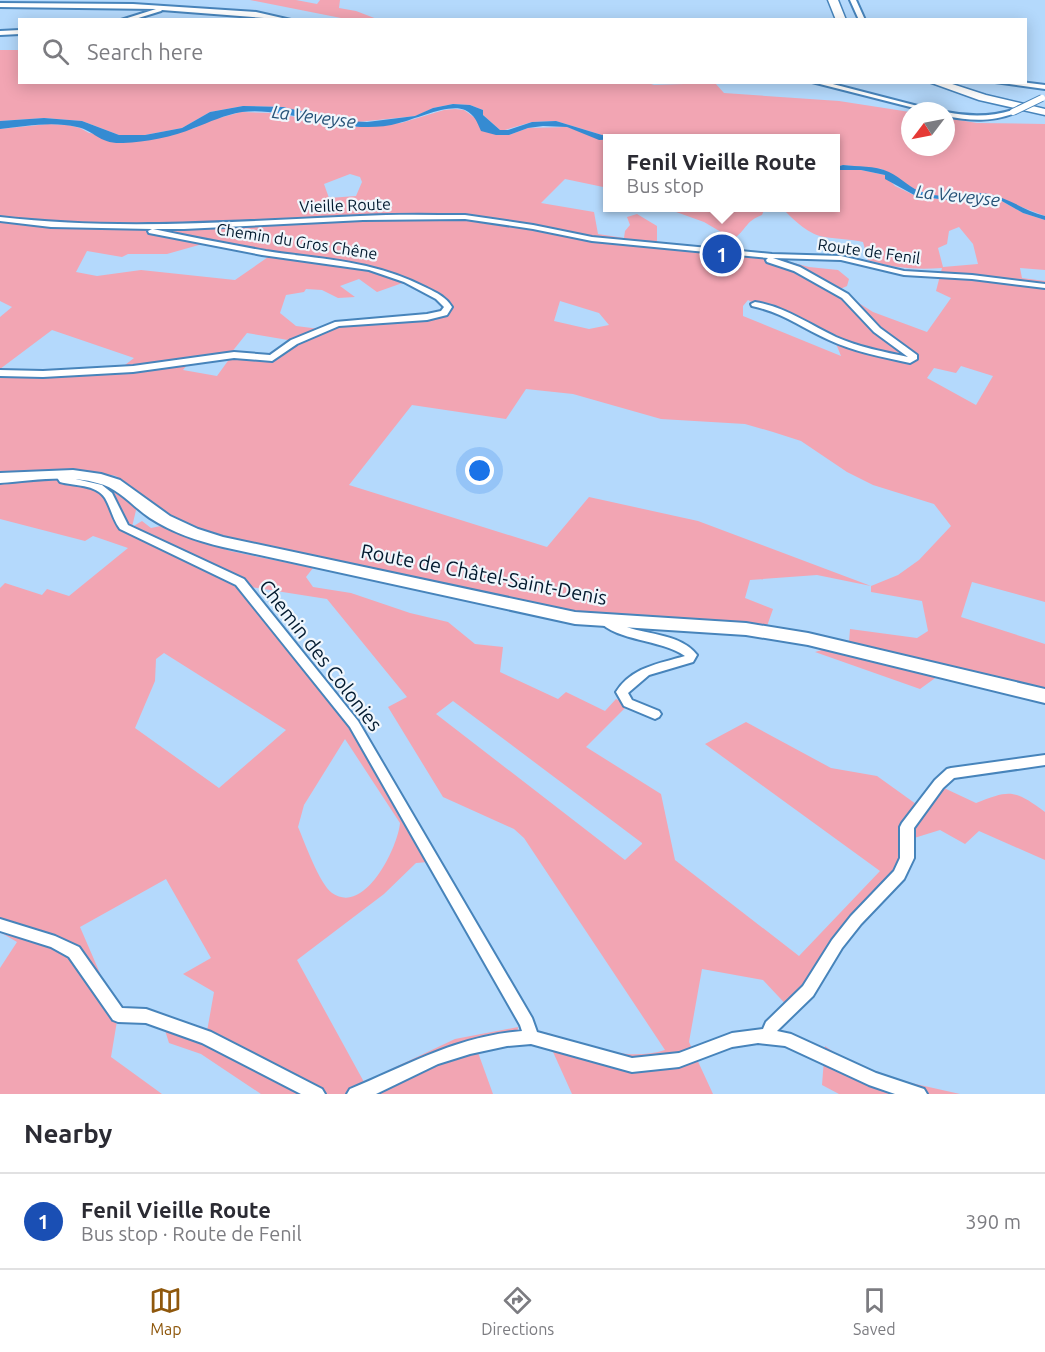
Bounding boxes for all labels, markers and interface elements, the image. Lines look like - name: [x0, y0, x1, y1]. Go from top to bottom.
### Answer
- search box: [18, 18, 1027, 84]
- icon: search: [39, 35, 72, 68]
- text: Search here: [87, 39, 203, 64]
- water label: La Veveyse: [271, 101, 357, 131]
- north arrow: [901, 102, 955, 156]
- popup: [603, 134, 840, 212]
- text: Fenil Vieille Route: [627, 149, 816, 174]
- text: Bus stop: [627, 174, 704, 197]
- water label: La Veveyse: [915, 181, 1001, 209]
- street label: Vieille Route: [299, 194, 391, 216]
- street label: Chemin du Gros Chêne: [215, 219, 379, 263]
- pin: 1: [702, 232, 742, 276]
- street label: Route de Fenil: [817, 235, 921, 267]
- your location: [465, 456, 494, 485]
- street label: Route de Châtel-Saint-Denis: [359, 539, 609, 609]
- street label: Chemin des Colonies: [255, 575, 387, 735]
- text: Nearby: [24, 1119, 112, 1148]
- text: Fenil Vieille Route: [81, 1197, 271, 1222]
- text: 1: [38, 1210, 49, 1233]
- text: 390 m: [965, 1210, 1021, 1233]
- text: Bus stop · Route de Fenil: [81, 1222, 302, 1245]
- tab: Map: [149, 1284, 182, 1338]
- tab: Directions: [481, 1284, 554, 1338]
- tab: Saved: [853, 1284, 896, 1338]

